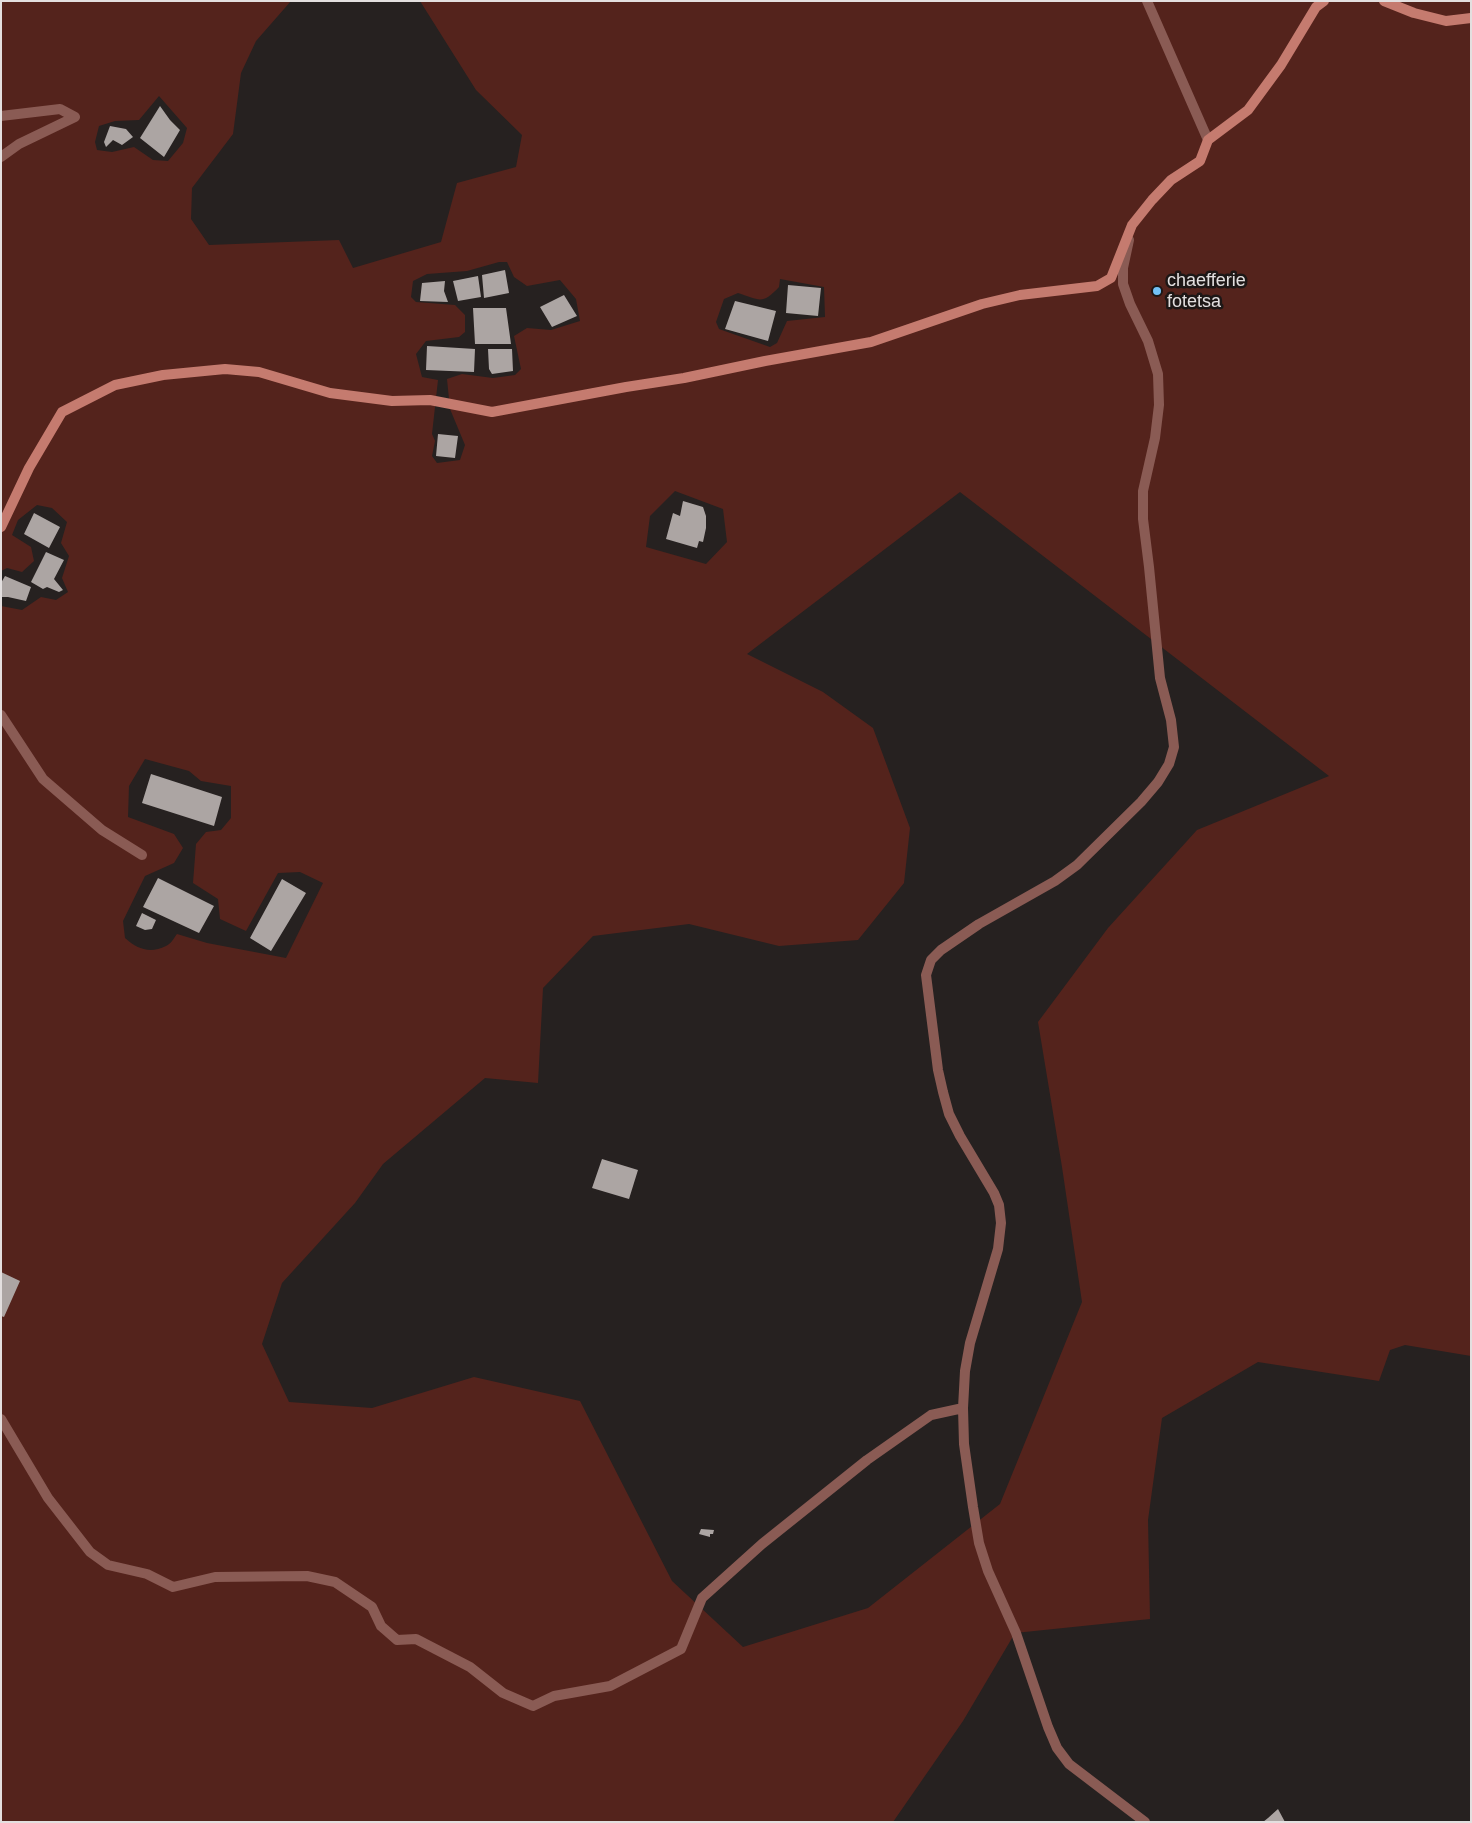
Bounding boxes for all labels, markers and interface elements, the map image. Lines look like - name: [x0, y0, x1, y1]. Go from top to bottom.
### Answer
- place label: chaefferie fotetsa: [1167, 270, 1246, 312]
- marker: chaefferie fotetsa: [1151, 285, 1163, 297]

